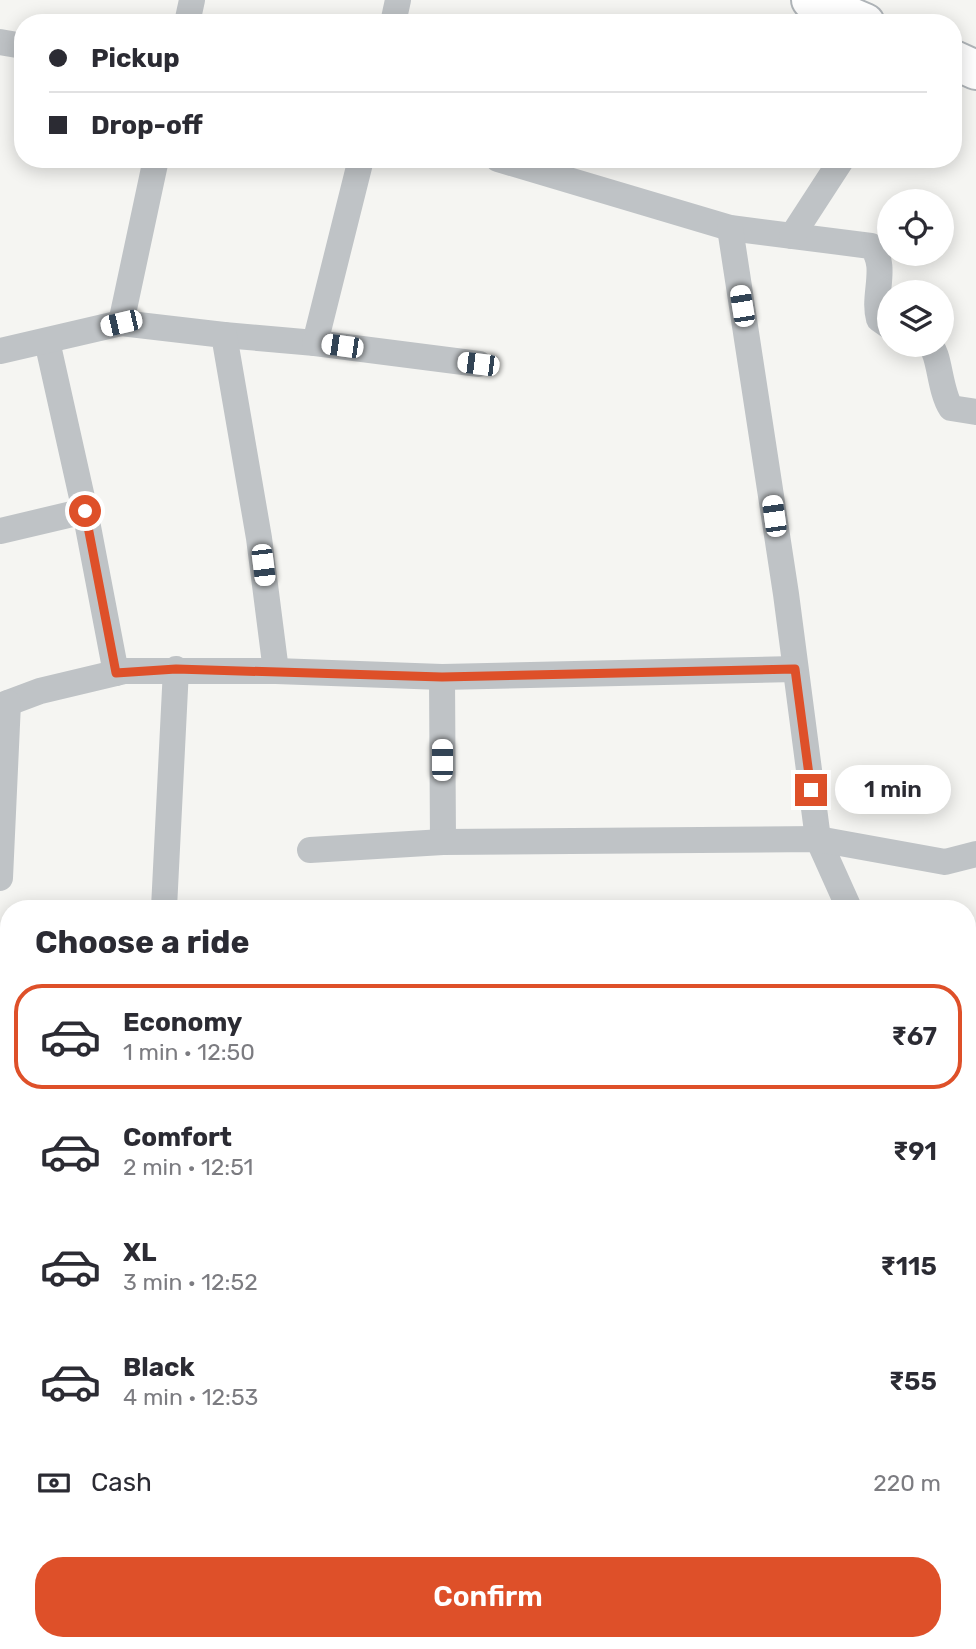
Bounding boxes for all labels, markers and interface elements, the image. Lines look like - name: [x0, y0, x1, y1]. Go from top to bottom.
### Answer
- text: Pickup: [91, 43, 180, 74]
- text: Drop-off: [91, 110, 203, 141]
- map controls: [877, 189, 954, 357]
- button: locate: [877, 189, 954, 266]
- button: layers: [877, 280, 954, 357]
- car: [729, 284, 756, 328]
- car: [99, 308, 144, 338]
- car: [320, 333, 365, 359]
- car: [456, 351, 501, 377]
- car: [761, 494, 788, 538]
- route start: [69, 495, 101, 527]
- car: [251, 543, 276, 587]
- car: [432, 739, 453, 781]
- callout: 1 min: [836, 766, 951, 814]
- route end: [795, 774, 827, 806]
- text: 1 min: [864, 775, 922, 803]
- text: Choose a ride: [35, 923, 249, 961]
- icon: car: [39, 1005, 102, 1068]
- text: Economy: [123, 1007, 242, 1038]
- text: ₹67: [891, 1021, 937, 1052]
- text: 1 min · 12:50: [123, 1038, 255, 1066]
- icon: car: [39, 1120, 102, 1183]
- text: Comfort: [123, 1122, 232, 1153]
- text: ₹91: [893, 1136, 937, 1167]
- text: 2 min · 12:51: [123, 1153, 253, 1181]
- icon: car: [39, 1235, 102, 1298]
- text: XL: [123, 1237, 156, 1268]
- text: ₹115: [880, 1251, 937, 1282]
- text: 3 min · 12:52: [123, 1268, 258, 1296]
- icon: car: [39, 1350, 102, 1413]
- text: Black: [123, 1352, 195, 1383]
- text: ₹55: [889, 1366, 937, 1397]
- text: 4 min · 12:53: [123, 1383, 258, 1411]
- icon: cash: [35, 1464, 73, 1502]
- text: Cash: [91, 1467, 152, 1498]
- text: 220 m: [873, 1469, 941, 1497]
- button: Confirm: [35, 1557, 941, 1637]

